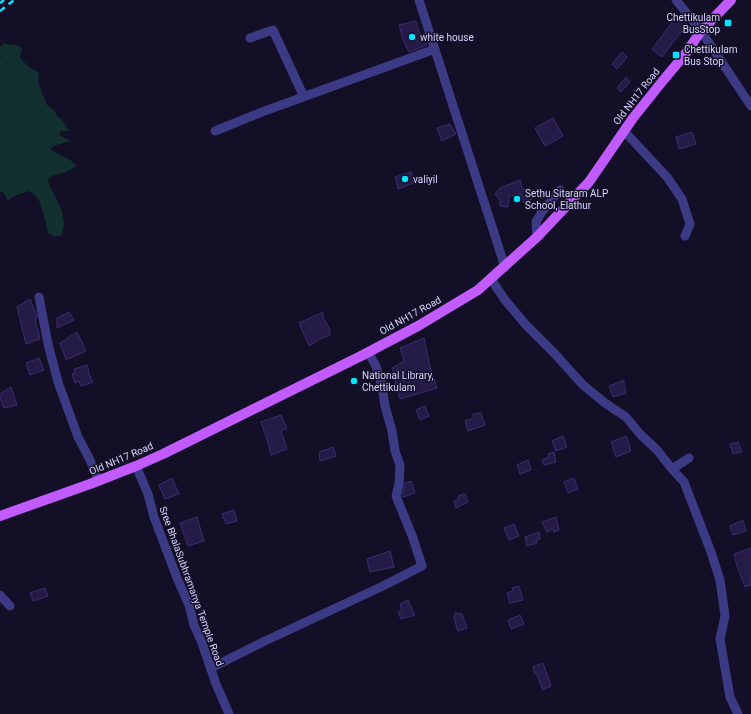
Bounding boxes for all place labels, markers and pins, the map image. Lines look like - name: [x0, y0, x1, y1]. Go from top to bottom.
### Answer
- place label: Chettikulam BusStop: [666, 12, 720, 35]
- marker: Chettikulam BusStop: [723, 18, 733, 28]
- marker: white house: [407, 32, 417, 42]
- place label: white house: [420, 32, 474, 43]
- place label: Chettikulam Bus Stop: [684, 44, 738, 67]
- marker: Chettikulam Bus Stop: [671, 50, 681, 60]
- marker: valiyil: [400, 174, 410, 184]
- place label: valiyil: [413, 174, 438, 185]
- place label: Sethu Sitaram ALP School, Elathur: [525, 188, 608, 211]
- marker: Sethu Sitaram ALP School, Elathur: [512, 194, 522, 204]
- place label: National Library, Chettikulam: [362, 370, 434, 393]
- marker: National Library, Chettikulam: [349, 376, 359, 386]

